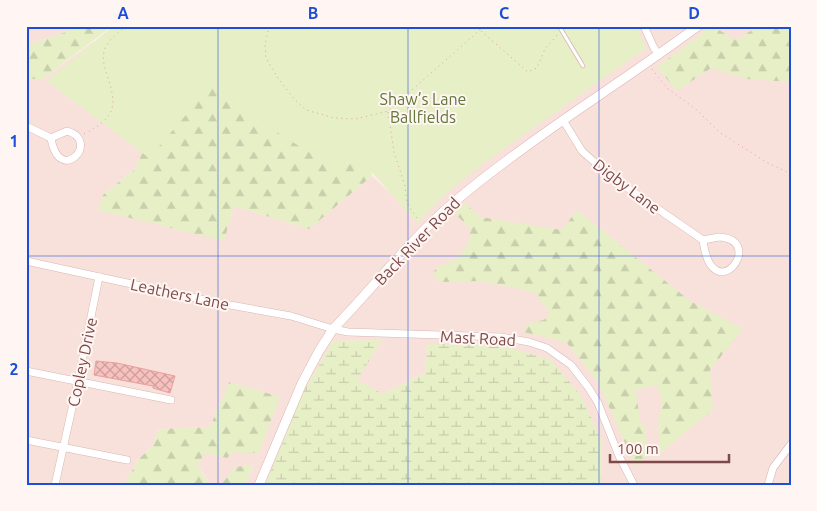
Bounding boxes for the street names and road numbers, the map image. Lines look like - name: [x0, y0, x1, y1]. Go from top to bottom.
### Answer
- street label: Digby Lane: [590, 155, 664, 217]
- street label: Back River Road: [371, 194, 463, 288]
- street label: Leathers Lane: [129, 275, 231, 313]
- street label: Copley Drive: [64, 316, 100, 408]
- street label: Mast Road: [440, 327, 516, 349]

